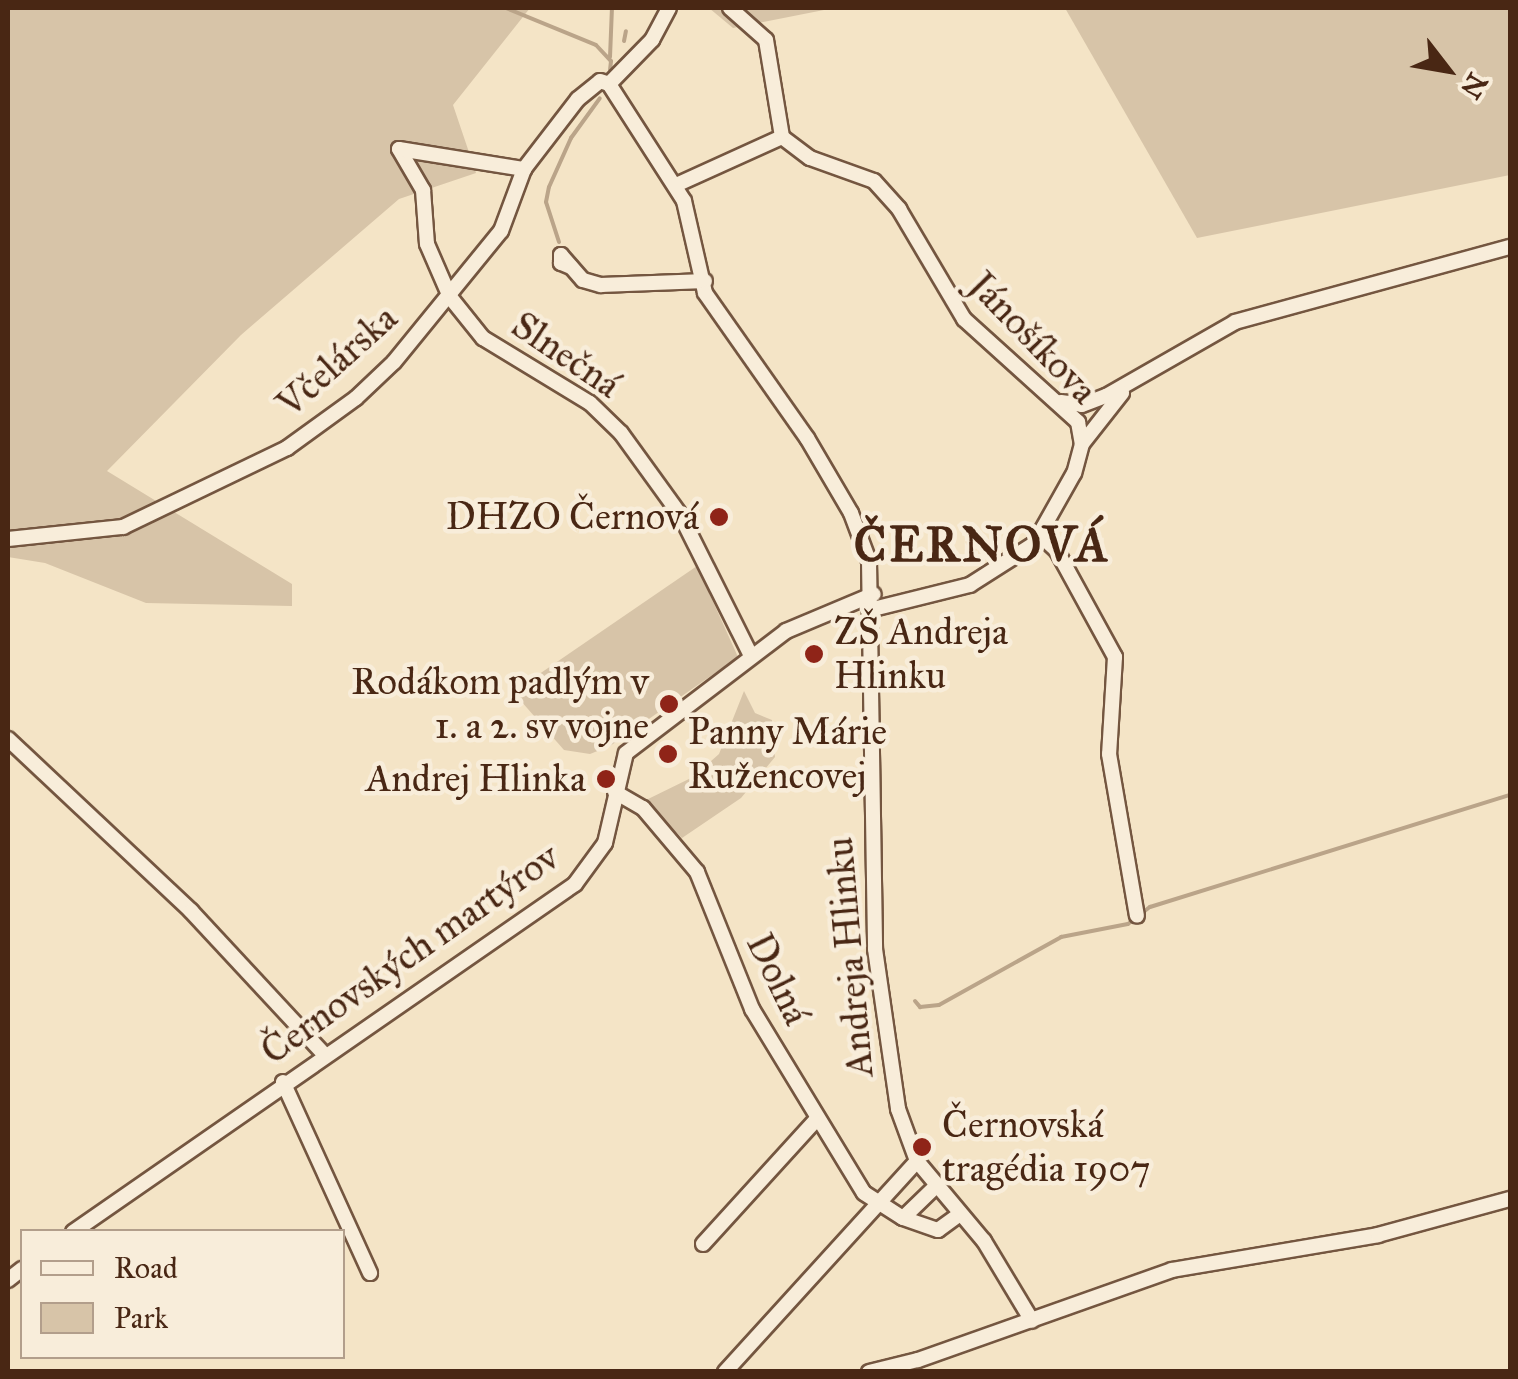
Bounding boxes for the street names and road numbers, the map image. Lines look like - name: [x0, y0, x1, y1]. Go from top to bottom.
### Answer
- street label: Jánošíkova: [959, 263, 1107, 413]
- street label: Včelárska: [268, 295, 406, 427]
- street label: Slnečná: [503, 302, 629, 408]
- street label: Černovských martýrov: [252, 834, 568, 1074]
- street label: Andreja Hlinku: [817, 835, 883, 1079]
- street label: Dolná: [736, 926, 820, 1032]

